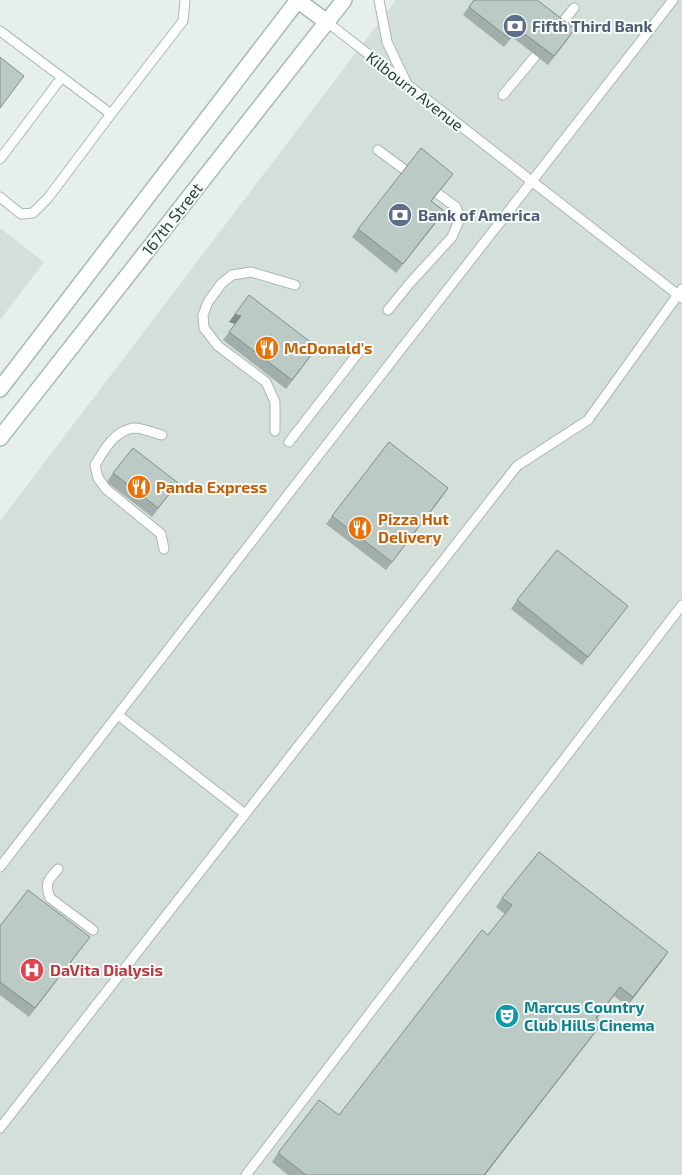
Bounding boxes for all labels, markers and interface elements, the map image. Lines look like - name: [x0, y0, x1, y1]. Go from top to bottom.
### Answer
- bank icon: Fifth Third Bank: [502, 13, 528, 39]
- place label: Fifth Third Bank: [532, 16, 652, 35]
- street label: Kilbourn Avenue: [363, 47, 468, 134]
- street label: 167th Street: [137, 179, 206, 259]
- bank icon: Bank of America: [387, 202, 413, 228]
- place label: Bank of America: [418, 205, 540, 224]
- restaurant icon: McDonald's: [254, 335, 280, 361]
- place label: McDonald's: [284, 338, 373, 357]
- restaurant icon: Panda Express: [126, 474, 152, 500]
- place label: Panda Express: [156, 477, 267, 496]
- place label: Pizza Hut Delivery: [378, 509, 449, 547]
- restaurant icon: Pizza Hut Delivery: [347, 515, 373, 541]
- hospital icon: DaVita Dialysis: [19, 957, 45, 983]
- place label: DaVita Dialysis: [50, 960, 163, 980]
- place label: Marcus Country Club Hills Cinema: [524, 997, 655, 1034]
- theatre icon: Marcus Country Club Hills Cinema: [494, 1003, 520, 1029]

